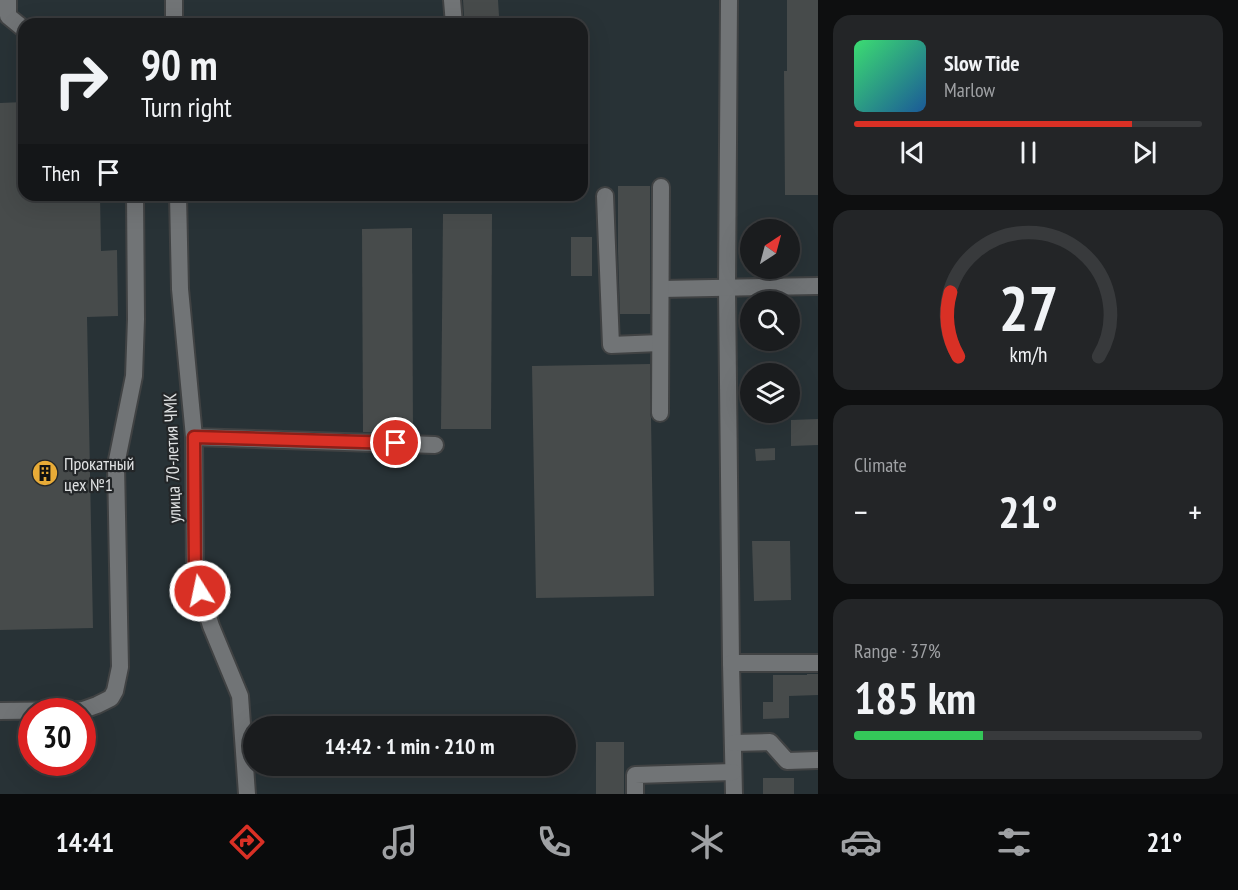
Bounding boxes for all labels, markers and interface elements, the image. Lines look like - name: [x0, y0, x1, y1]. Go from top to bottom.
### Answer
- text: 90 m: [141, 37, 218, 92]
- icon: right: [42, 42, 120, 120]
- text: Slow Tide: [944, 49, 1020, 77]
- text: Marlow: [944, 77, 995, 103]
- text: Turn right: [141, 90, 232, 124]
- icon: previous: [896, 136, 929, 169]
- icon: pause: [1012, 136, 1045, 169]
- icon: next: [1128, 136, 1161, 169]
- icon: arrive: [92, 156, 125, 189]
- text: Then: [42, 159, 80, 187]
- north arrow: [740, 219, 800, 279]
- map controls: [740, 219, 800, 423]
- text: 27: [998, 267, 1058, 348]
- button: search: [740, 291, 800, 351]
- text: km/h: [1009, 340, 1047, 368]
- button: layers: [740, 363, 800, 423]
- street label: улица 70-летия ЧМК: [158, 393, 186, 523]
- pin: [370, 417, 421, 468]
- icon: arrive: [379, 426, 412, 459]
- place label: Прокатный цех №1: [64, 452, 134, 496]
- text: Climate: [854, 452, 907, 478]
- building icon: Прокатный цех №1: [30, 458, 60, 488]
- text: 21°: [998, 482, 1058, 540]
- text: −: [854, 490, 868, 533]
- text: +: [1188, 490, 1202, 533]
- position arrow: [168, 559, 232, 623]
- text: Range · 37%: [854, 638, 941, 664]
- text: 185 km: [854, 668, 976, 726]
- speed limit sign: 30: [18, 698, 96, 776]
- text: 14:42 · 1 min · 210 m: [324, 732, 495, 760]
- icon: directions: [226, 821, 268, 863]
- icon: music: [379, 821, 421, 863]
- icon: phone: [533, 821, 575, 863]
- icon: climate: [686, 821, 728, 863]
- icon: car: [840, 821, 882, 863]
- icon: filters: [993, 821, 1035, 863]
- text: 14:41: [56, 825, 114, 859]
- text: 21°: [1147, 825, 1182, 859]

